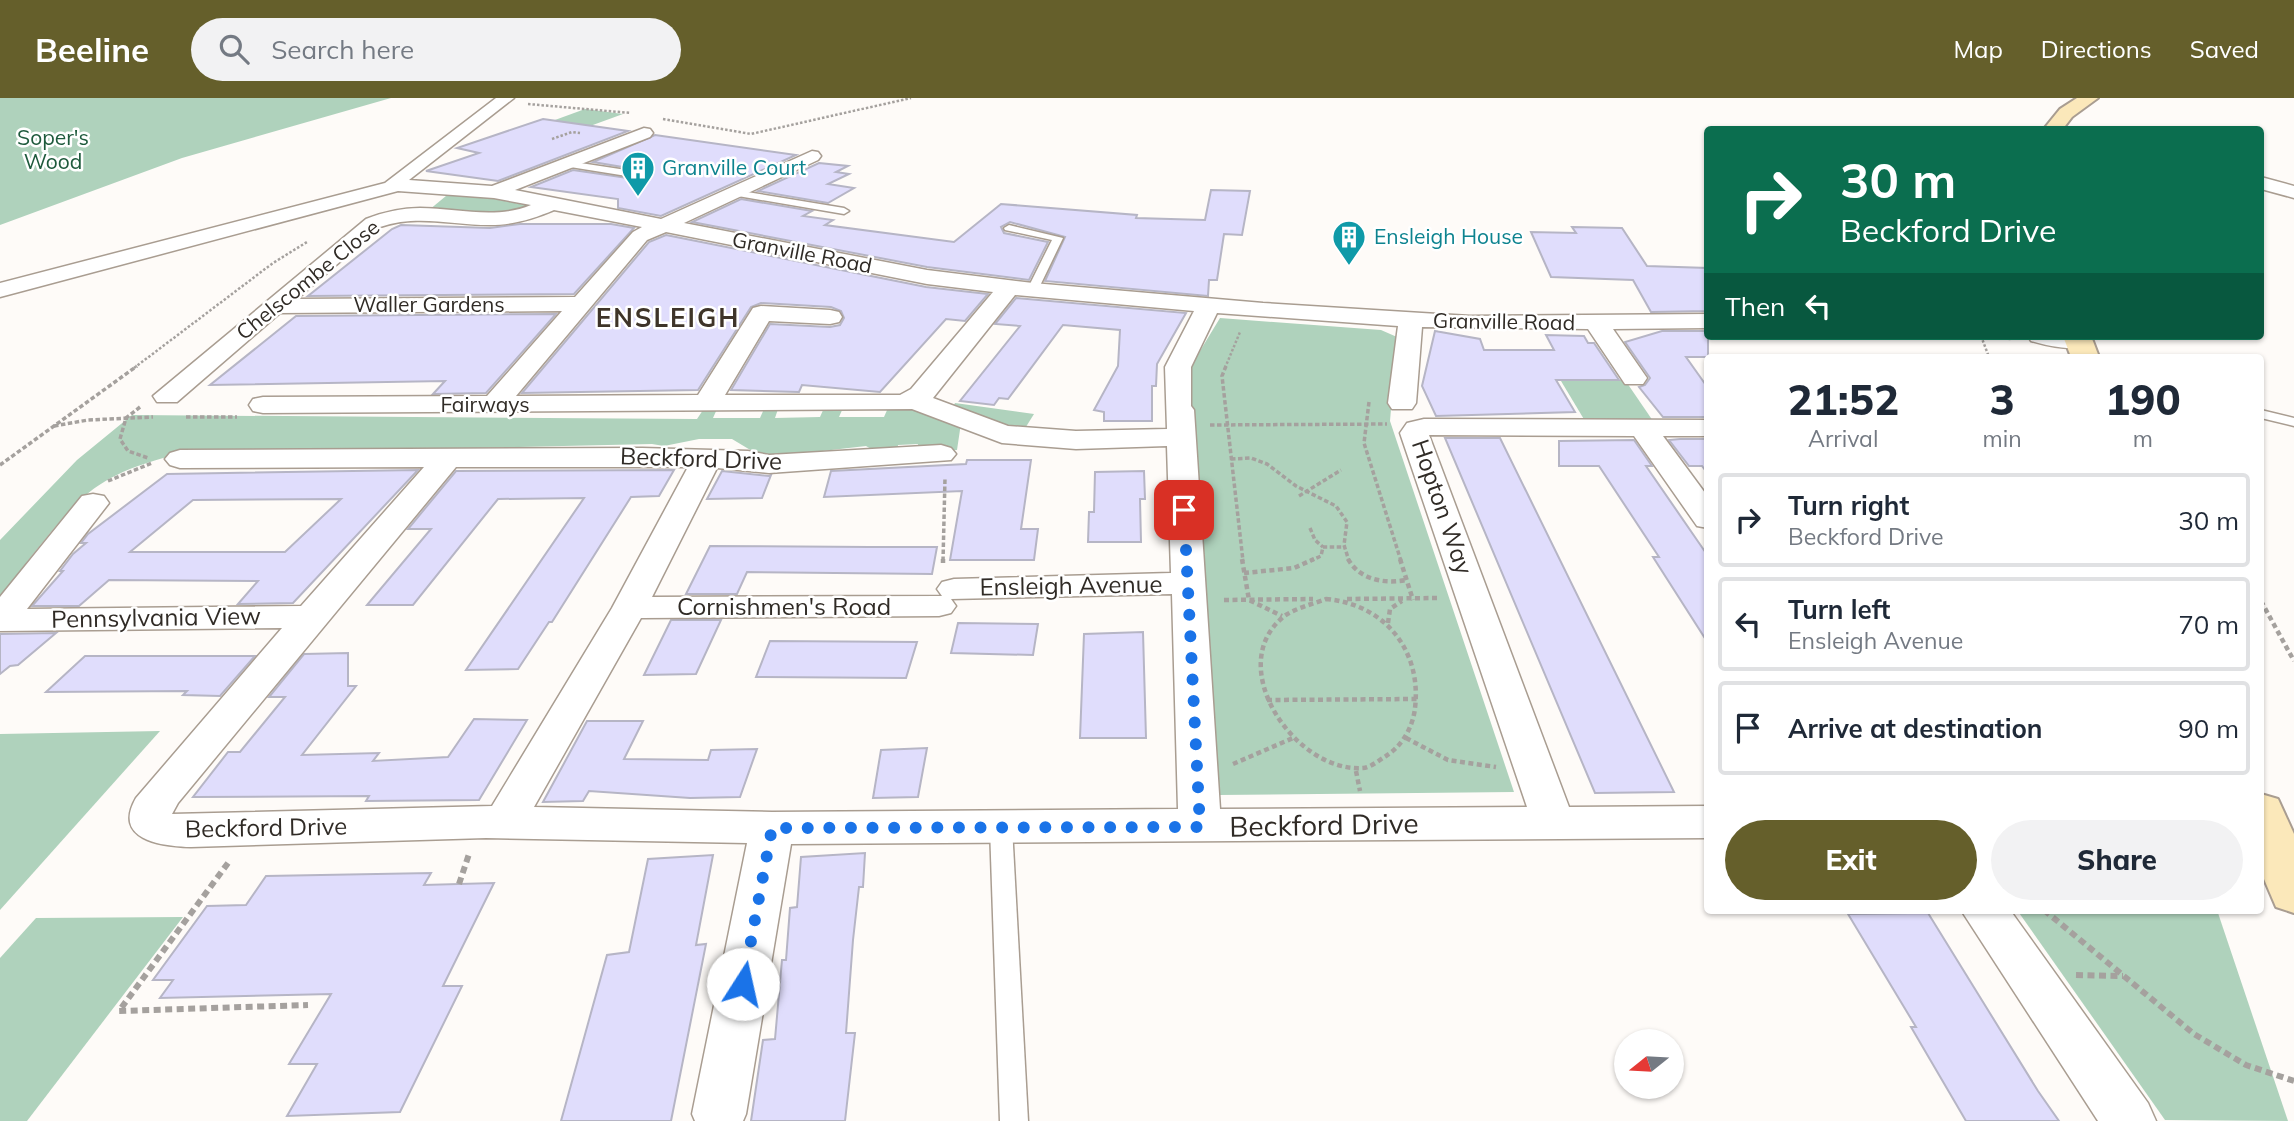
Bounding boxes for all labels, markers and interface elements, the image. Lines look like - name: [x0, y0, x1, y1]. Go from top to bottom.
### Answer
- search box: [191, 18, 681, 81]
- text: Beeline: [35, 29, 149, 70]
- icon: search: [215, 30, 253, 68]
- text: Search here: [271, 33, 414, 66]
- text: Map: [1953, 34, 2003, 64]
- text: Directions: [2041, 34, 2152, 64]
- text: Saved: [2190, 34, 2259, 64]
- park label: Soper's Wood: [17, 124, 89, 174]
- building icon: Granville Court: [619, 149, 657, 198]
- text: 30 m: [1840, 149, 1956, 210]
- place label: Granville Court: [662, 154, 806, 180]
- icon: right: [1725, 154, 1816, 245]
- text: Beckford Drive: [1840, 210, 2056, 250]
- street label: Chelscombe Close: [230, 213, 384, 345]
- building icon: Ensleigh House: [1330, 218, 1368, 267]
- place label: Ensleigh House: [1374, 223, 1523, 249]
- street label: Granville Road: [730, 226, 874, 278]
- icon: left: [1799, 287, 1837, 325]
- text: Then: [1725, 290, 1785, 323]
- street label: Waller Gardens: [353, 291, 505, 317]
- district label: ENSLEIGH: [596, 301, 740, 334]
- street label: Granville Road: [1433, 307, 1575, 335]
- text: 21:52: [1787, 373, 1899, 426]
- text: 3: [1989, 373, 2015, 426]
- text: 190: [2105, 373, 2181, 426]
- street label: Fairways: [440, 391, 530, 417]
- text: Arrival: [1808, 424, 1878, 453]
- text: min: [1982, 424, 2022, 453]
- text: m: [2133, 424, 2153, 453]
- street label: Hopton Way: [1406, 435, 1480, 578]
- street label: Beckford Drive: [619, 440, 783, 476]
- pin: [1154, 480, 1214, 540]
- text: Turn right: [1788, 489, 1909, 522]
- icon: arrive: [1165, 491, 1203, 529]
- icon: right: [1729, 501, 1767, 539]
- text: 30 m: [2178, 504, 2239, 537]
- text: Beckford Drive: [1788, 522, 1944, 551]
- street label: Ensleigh Avenue: [979, 568, 1163, 602]
- street label: Cornishmen's Road: [677, 591, 891, 621]
- text: Turn left: [1788, 593, 1890, 626]
- street label: Pennsylvania View: [51, 600, 261, 634]
- icon: left: [1729, 605, 1767, 643]
- text: 70 m: [2178, 608, 2239, 641]
- text: Ensleigh Avenue: [1788, 626, 1963, 655]
- icon: arrive: [1729, 709, 1767, 747]
- text: Arrive at destination: [1788, 712, 2043, 745]
- text: 90 m: [2178, 712, 2239, 745]
- street label: Beckford Drive: [1229, 805, 1419, 844]
- street label: Beckford Drive: [185, 811, 347, 843]
- button: Exit: [1725, 820, 1977, 900]
- button: Share: [1991, 820, 2243, 900]
- position arrow: [706, 947, 780, 1021]
- north arrow: [1614, 1029, 1684, 1099]
- map controls: [1614, 1029, 1684, 1099]

